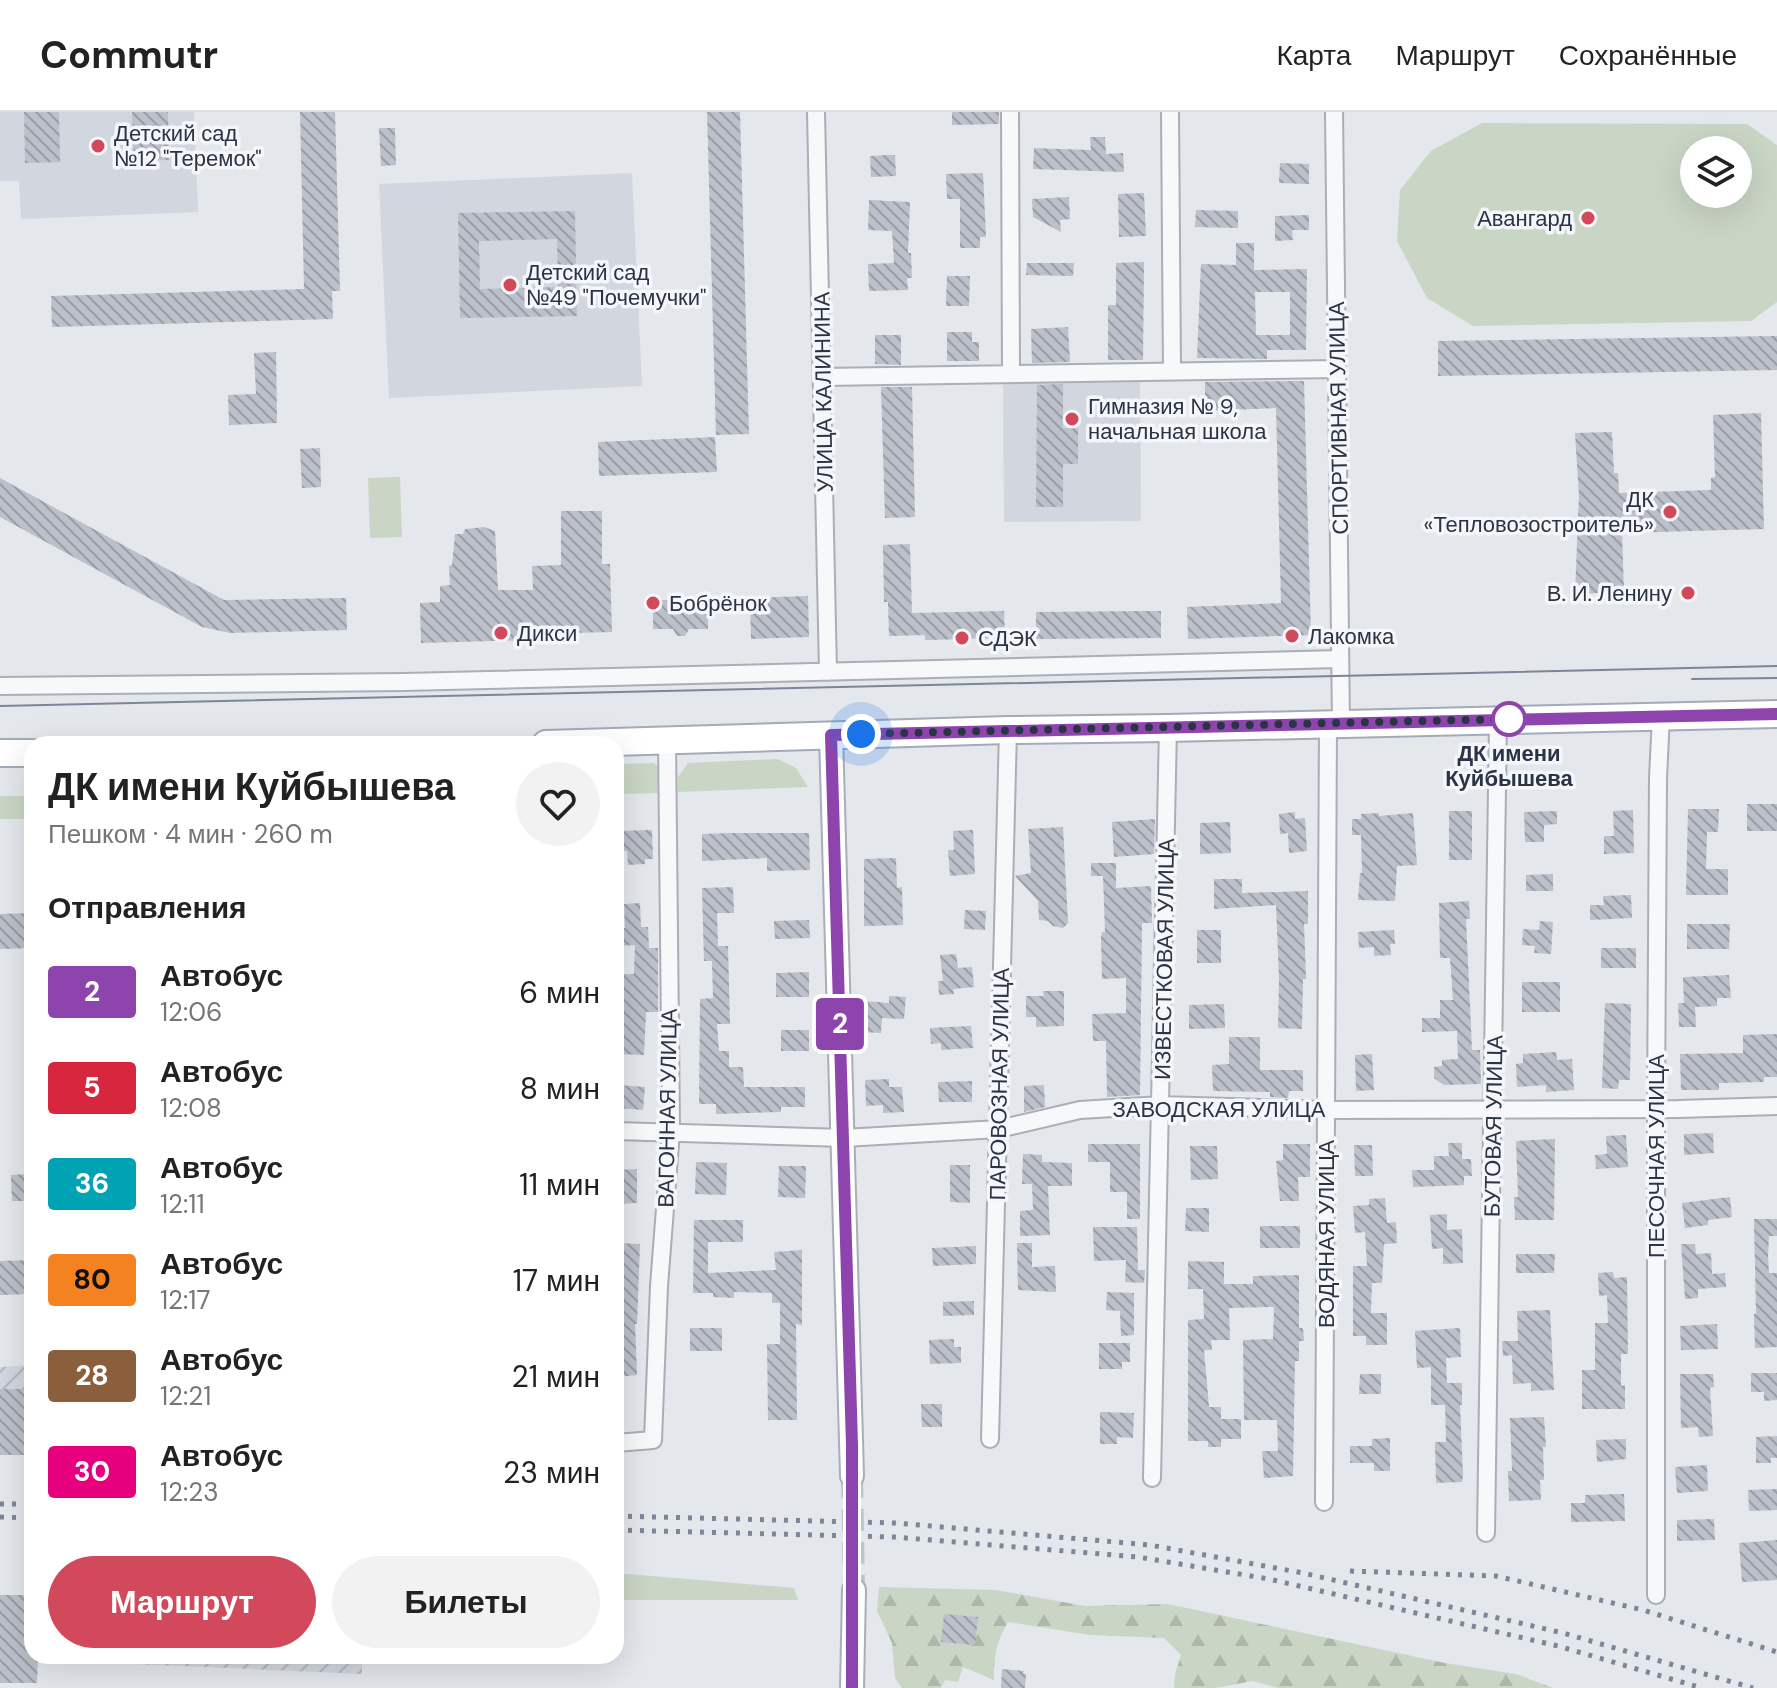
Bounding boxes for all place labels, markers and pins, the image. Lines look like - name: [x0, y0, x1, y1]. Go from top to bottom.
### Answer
- place label: Детский сад №12 "Теремок": [114, 119, 262, 173]
- marker: Детский сад №12 "Теремок": [89, 137, 107, 155]
- place label: Авангард: [1477, 204, 1572, 233]
- marker: Авангард: [1579, 209, 1597, 227]
- place label: Детский сад №49 "Почемучки": [526, 258, 706, 312]
- marker: Детский сад №49 "Почемучки": [501, 276, 519, 294]
- place label: Гимназия № 9, начальная школа: [1088, 392, 1267, 446]
- marker: Гимназия № 9, начальная школа: [1063, 410, 1081, 428]
- place label: ДК «Тепловозостроитель»: [1423, 485, 1654, 539]
- marker: ДК «Тепловозостроитель»: [1661, 503, 1679, 521]
- place label: В. И. Ленину: [1547, 579, 1672, 608]
- marker: В. И. Ленину: [1679, 584, 1697, 602]
- place label: Бобрёнок: [669, 589, 767, 618]
- marker: Бобрёнок: [644, 594, 662, 612]
- place label: Дикси: [517, 619, 577, 648]
- place label: Лакомка: [1308, 622, 1395, 651]
- marker: Дикси: [492, 624, 510, 642]
- place label: СДЭК: [978, 624, 1037, 653]
- marker: Лакомка: [1283, 627, 1301, 645]
- marker: СДЭК: [953, 629, 971, 647]
- marker: ДК имени Куйбышева: [1492, 702, 1526, 736]
- place label: ДК имени Куйбышева: [1445, 739, 1574, 793]

